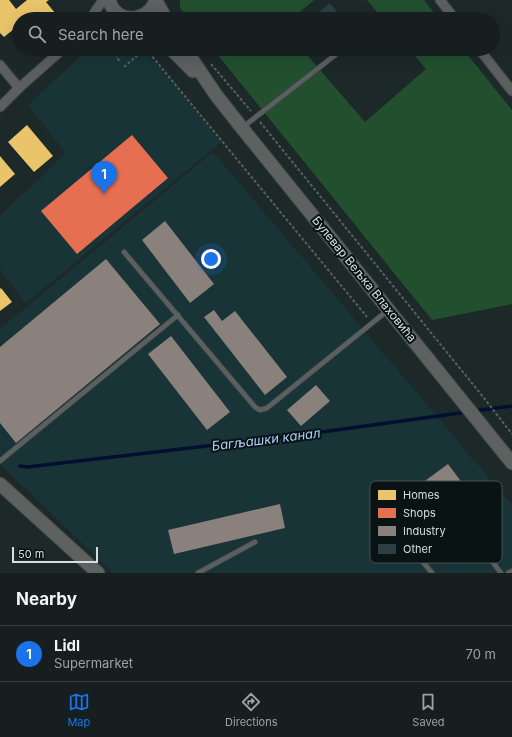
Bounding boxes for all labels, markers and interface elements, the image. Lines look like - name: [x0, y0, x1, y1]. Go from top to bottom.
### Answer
- search box: [12, 12, 500, 56]
- icon: search: [26, 23, 48, 45]
- text: Search here: [58, 25, 144, 44]
- pin: 1: [91, 161, 117, 194]
- street label: Булевар Вељка Влаховића: [309, 213, 420, 345]
- your location: [201, 249, 221, 269]
- water label: Багљашки канал: [211, 424, 322, 454]
- legend: [370, 481, 502, 563]
- text: Homes: [403, 488, 440, 502]
- text: Shops: [403, 506, 436, 520]
- text: Industry: [403, 524, 446, 538]
- text: Other: [403, 542, 432, 556]
- scale bar: [12, 545, 98, 564]
- text: 50 m: [18, 547, 44, 561]
- text: Nearby: [16, 589, 77, 609]
- text: Lidl: [54, 636, 80, 655]
- text: 1: [26, 646, 32, 662]
- text: 70 m: [466, 646, 496, 662]
- text: Supermarket: [54, 655, 133, 671]
- tab: Map: [67, 691, 90, 729]
- tab: Directions: [225, 691, 278, 729]
- tab: Saved: [412, 691, 445, 729]

